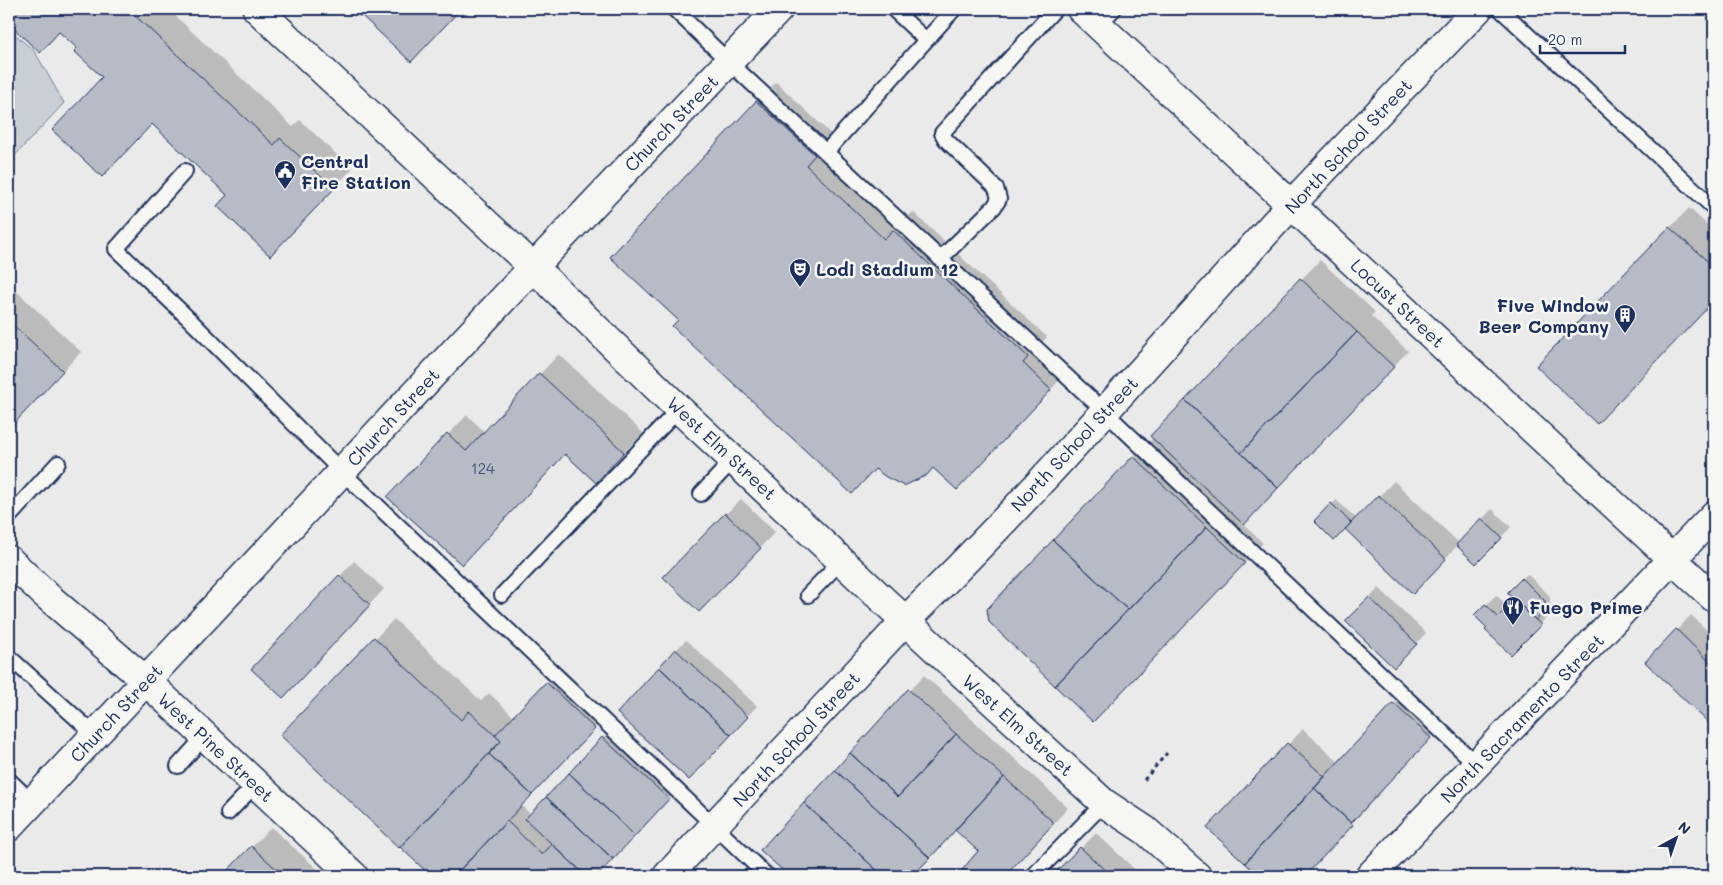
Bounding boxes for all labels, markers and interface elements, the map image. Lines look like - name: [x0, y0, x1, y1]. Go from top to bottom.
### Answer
- scale bar: [1540, 22, 1626, 54]
- text: 20 m: [1548, 29, 1582, 49]
- street label: Church Street: [619, 69, 723, 177]
- street label: North School Street: [1279, 73, 1417, 219]
- place label: Central Fire Station: [301, 149, 411, 194]
- public building icon: Central Fire Station: [273, 159, 297, 190]
- street label: Locust Street: [1346, 253, 1450, 353]
- theatre icon: Lodi Stadium 12: [788, 257, 812, 288]
- place label: Lodi Stadium 12: [816, 257, 958, 281]
- place label: Five Window Beer Company: [1479, 293, 1609, 338]
- building icon: Five Window Beer Company: [1613, 303, 1637, 334]
- street label: Church Street: [341, 363, 445, 471]
- street label: North School Street: [1005, 371, 1143, 517]
- street label: West Elm Street: [662, 391, 782, 505]
- house number: 124: [471, 458, 495, 478]
- restaurant icon: Fuego Prime: [1501, 595, 1525, 626]
- place label: Fuego Prime: [1529, 595, 1643, 619]
- street label: North Sacramento Street: [1435, 628, 1609, 808]
- street label: Church Street: [64, 659, 168, 767]
- street label: North School Street: [727, 666, 865, 812]
- street label: West Elm Street: [957, 669, 1079, 781]
- street label: West Pine Street: [153, 687, 279, 807]
- north arrow: [1650, 812, 1700, 862]
- text: N: [1674, 817, 1695, 838]

